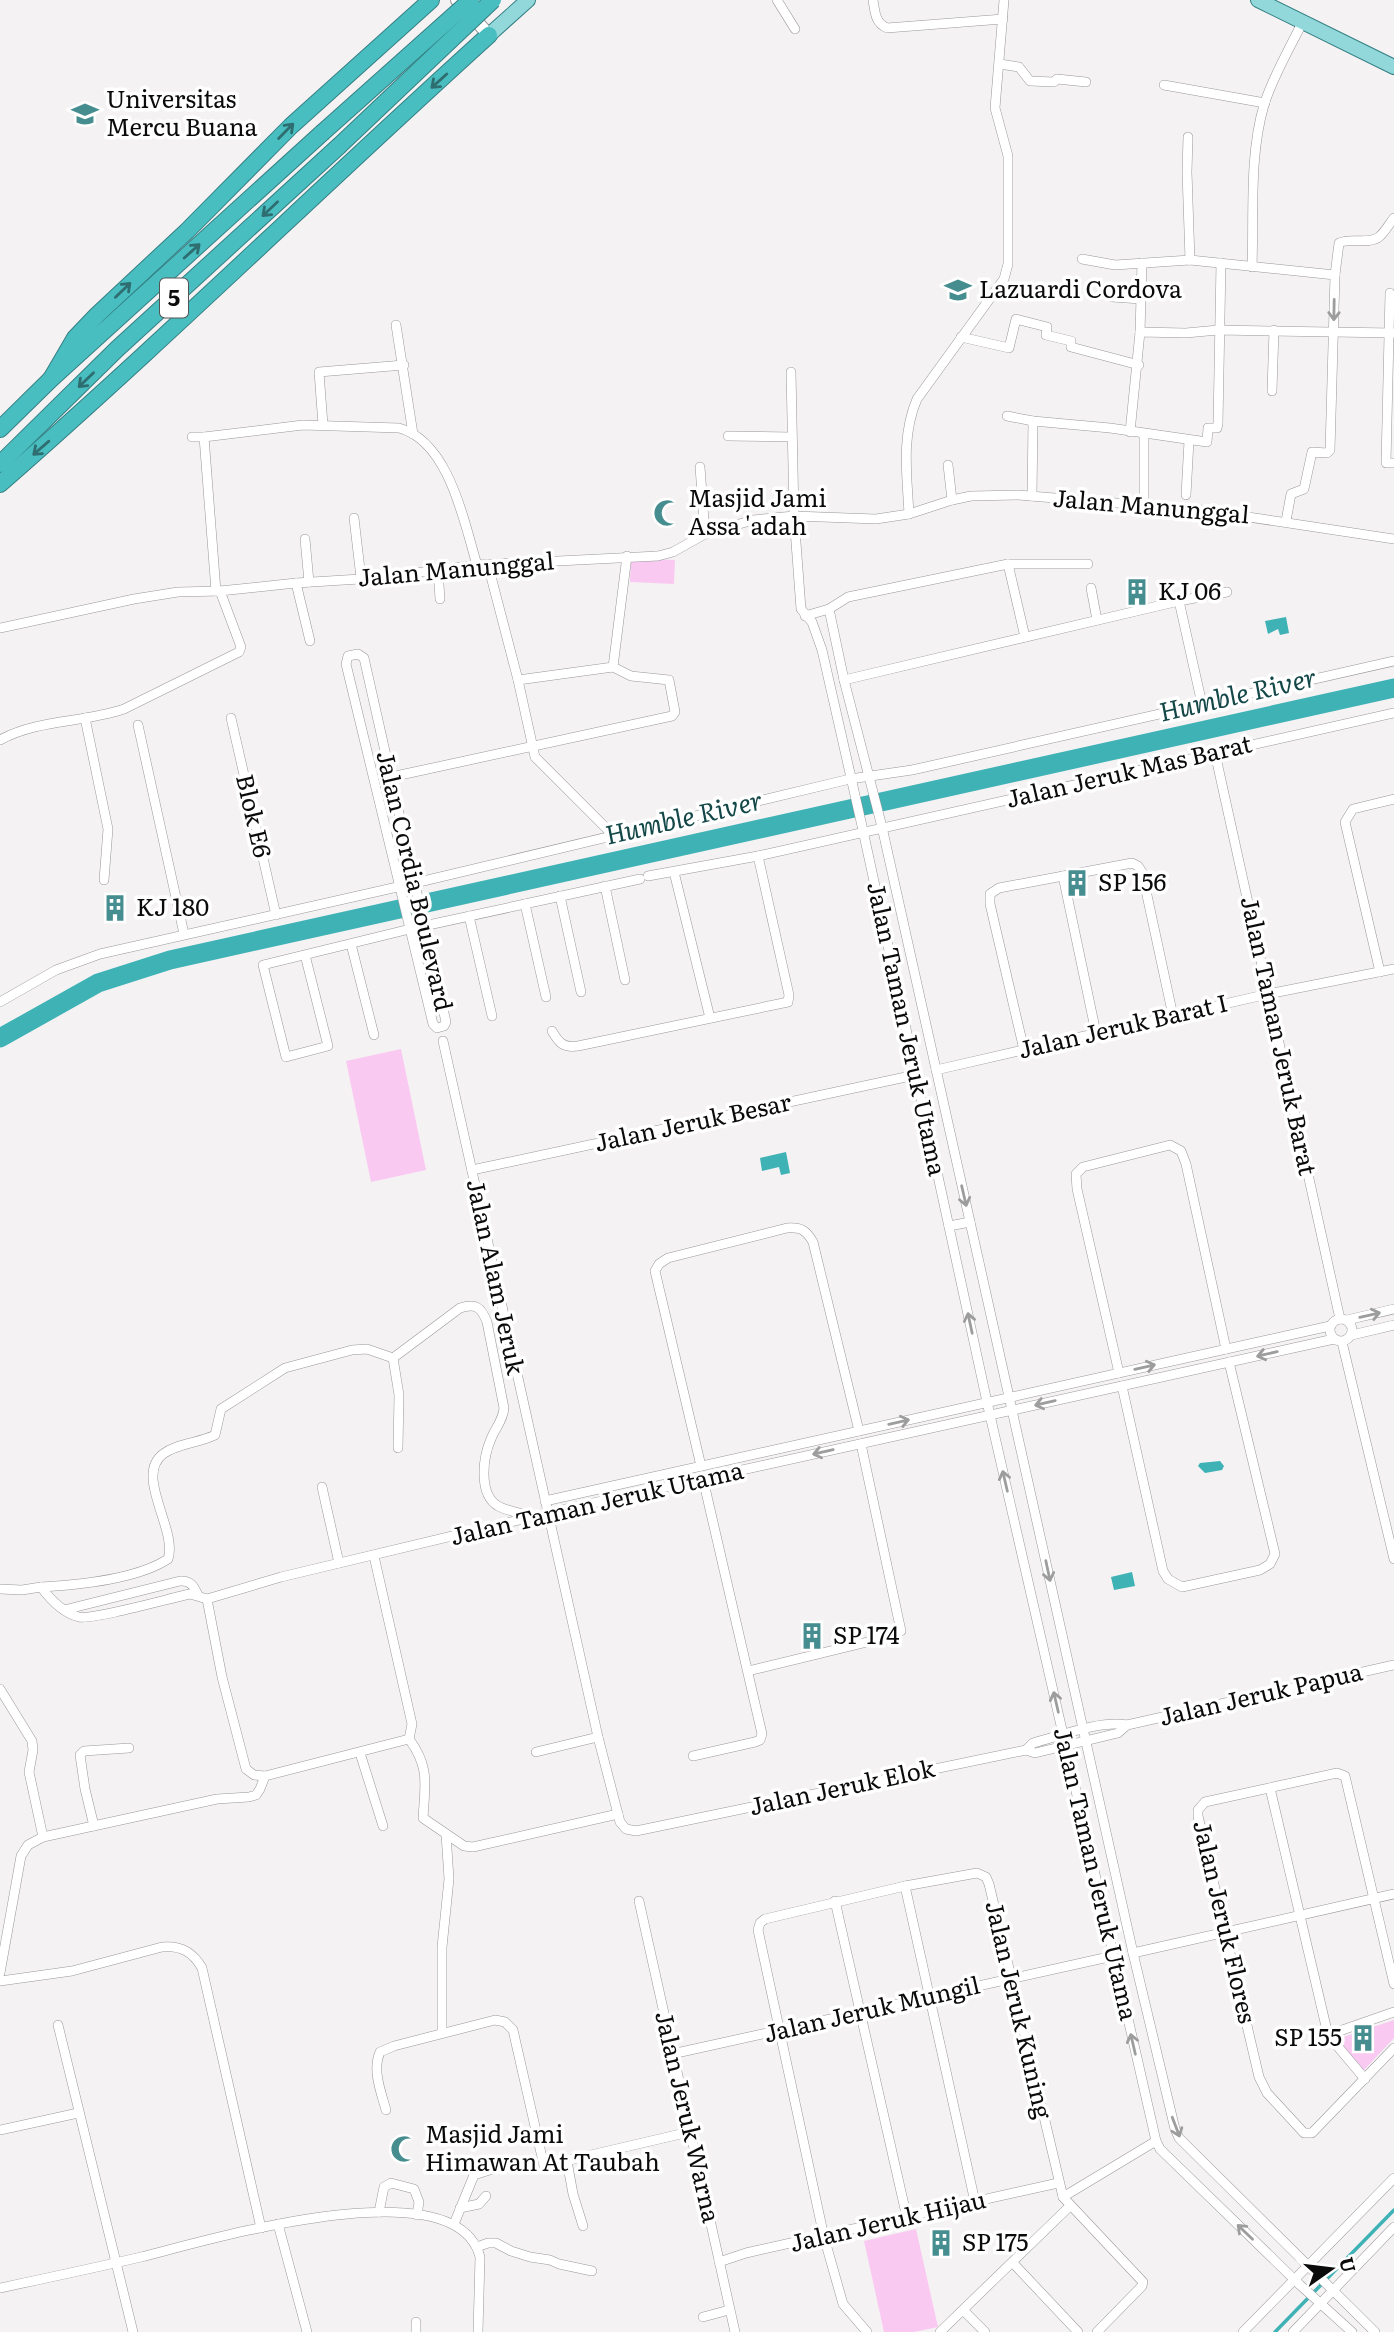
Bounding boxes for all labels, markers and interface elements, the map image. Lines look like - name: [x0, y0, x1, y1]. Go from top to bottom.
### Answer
- one-way arrow: [431, 72, 448, 89]
- place label: Universitas Mercu Buana: [106, 80, 258, 143]
- school or university icon: Universitas Mercu Buana: [70, 99, 100, 129]
- one-way arrow: [277, 123, 294, 140]
- one-way arrow: [262, 200, 279, 217]
- one-way arrow: [183, 243, 201, 259]
- place label: Lazuardi Cordova: [979, 270, 1182, 305]
- school or university icon: Lazuardi Cordova: [943, 275, 973, 305]
- road number: 5: [160, 278, 188, 318]
- one-way arrow: [114, 281, 131, 298]
- one-way arrow: [1327, 298, 1341, 321]
- one-way arrow: [78, 372, 95, 389]
- one-way arrow: [32, 440, 50, 456]
- street label: Jalan Manunggal: [1052, 478, 1251, 531]
- place label: Masjid Jami Assa 'adah: [688, 479, 826, 542]
- mosque icon: Masjid Jami Assa 'adah: [652, 498, 682, 528]
- street label: Jalan Manunggal: [356, 541, 555, 594]
- place label: KJ 06: [1158, 572, 1221, 607]
- building icon: KJ 06: [1122, 577, 1152, 607]
- water label: Humble River: [1155, 655, 1320, 730]
- street label: Jalan Jeruk Mas Barat: [1002, 724, 1255, 815]
- street label: Jalan Cordia Boulevard: [369, 747, 463, 1014]
- street label: Blok E6: [229, 770, 282, 861]
- water label: Humble River: [601, 778, 766, 853]
- place label: SP 156: [1098, 863, 1167, 898]
- building icon: SP 156: [1062, 868, 1092, 898]
- street label: Jalan Taman Jeruk Utama: [860, 878, 957, 1179]
- place label: KJ 180: [136, 888, 209, 923]
- building icon: KJ 180: [100, 893, 130, 923]
- street label: Jalan Taman Jeruk Barat: [1234, 893, 1327, 1179]
- street label: Jalan Jeruk Barat I: [1014, 983, 1231, 1066]
- street label: Jalan Jeruk Besar: [591, 1082, 795, 1158]
- street label: Jalan Alam Jeruk: [460, 1175, 535, 1378]
- one-way arrow: [957, 1184, 971, 1207]
- one-way arrow: [1358, 1307, 1381, 1321]
- one-way arrow: [962, 1312, 976, 1335]
- one-way arrow: [1256, 1347, 1279, 1361]
- one-way arrow: [1133, 1360, 1155, 1373]
- one-way arrow: [1034, 1397, 1057, 1410]
- one-way arrow: [887, 1415, 910, 1428]
- one-way arrow: [812, 1446, 835, 1460]
- street label: Jalan Taman Jeruk Utama: [447, 1451, 746, 1552]
- one-way arrow: [998, 1470, 1011, 1493]
- one-way arrow: [1043, 1560, 1056, 1582]
- place label: SP 174: [833, 1616, 899, 1651]
- building icon: SP 174: [797, 1621, 827, 1651]
- street label: Jalan Jeruk Papua: [1155, 1652, 1365, 1733]
- one-way arrow: [1049, 1691, 1063, 1714]
- street label: Jalan Taman Jeruk Utama: [1047, 1724, 1148, 2023]
- street label: Jalan Jeruk Elok: [746, 1749, 938, 1822]
- street label: Jalan Jeruk Flores: [1186, 1816, 1267, 2027]
- street label: Jalan Jeruk Kuning: [978, 1897, 1063, 2122]
- street label: Jalan Jeruk Mungil: [760, 1966, 983, 2049]
- street label: Jalan Jeruk Warna: [648, 2007, 731, 2226]
- place label: SP 155: [1274, 2018, 1342, 2053]
- building icon: SP 155: [1348, 2023, 1378, 2053]
- one-way arrow: [1126, 2033, 1139, 2056]
- place label: Masjid Jami Himawan At Taubah: [425, 2115, 660, 2178]
- one-way arrow: [1171, 2116, 1183, 2137]
- mosque icon: Masjid Jami Himawan At Taubah: [389, 2134, 419, 2164]
- street label: Jalan Jeruk Hijau: [786, 2180, 989, 2259]
- place label: SP 175: [962, 2223, 1028, 2258]
- one-way arrow: [1237, 2223, 1254, 2240]
- building icon: SP 175: [926, 2228, 956, 2258]
- north arrow: [1296, 2234, 1366, 2304]
- text: U: [1333, 2254, 1364, 2275]

